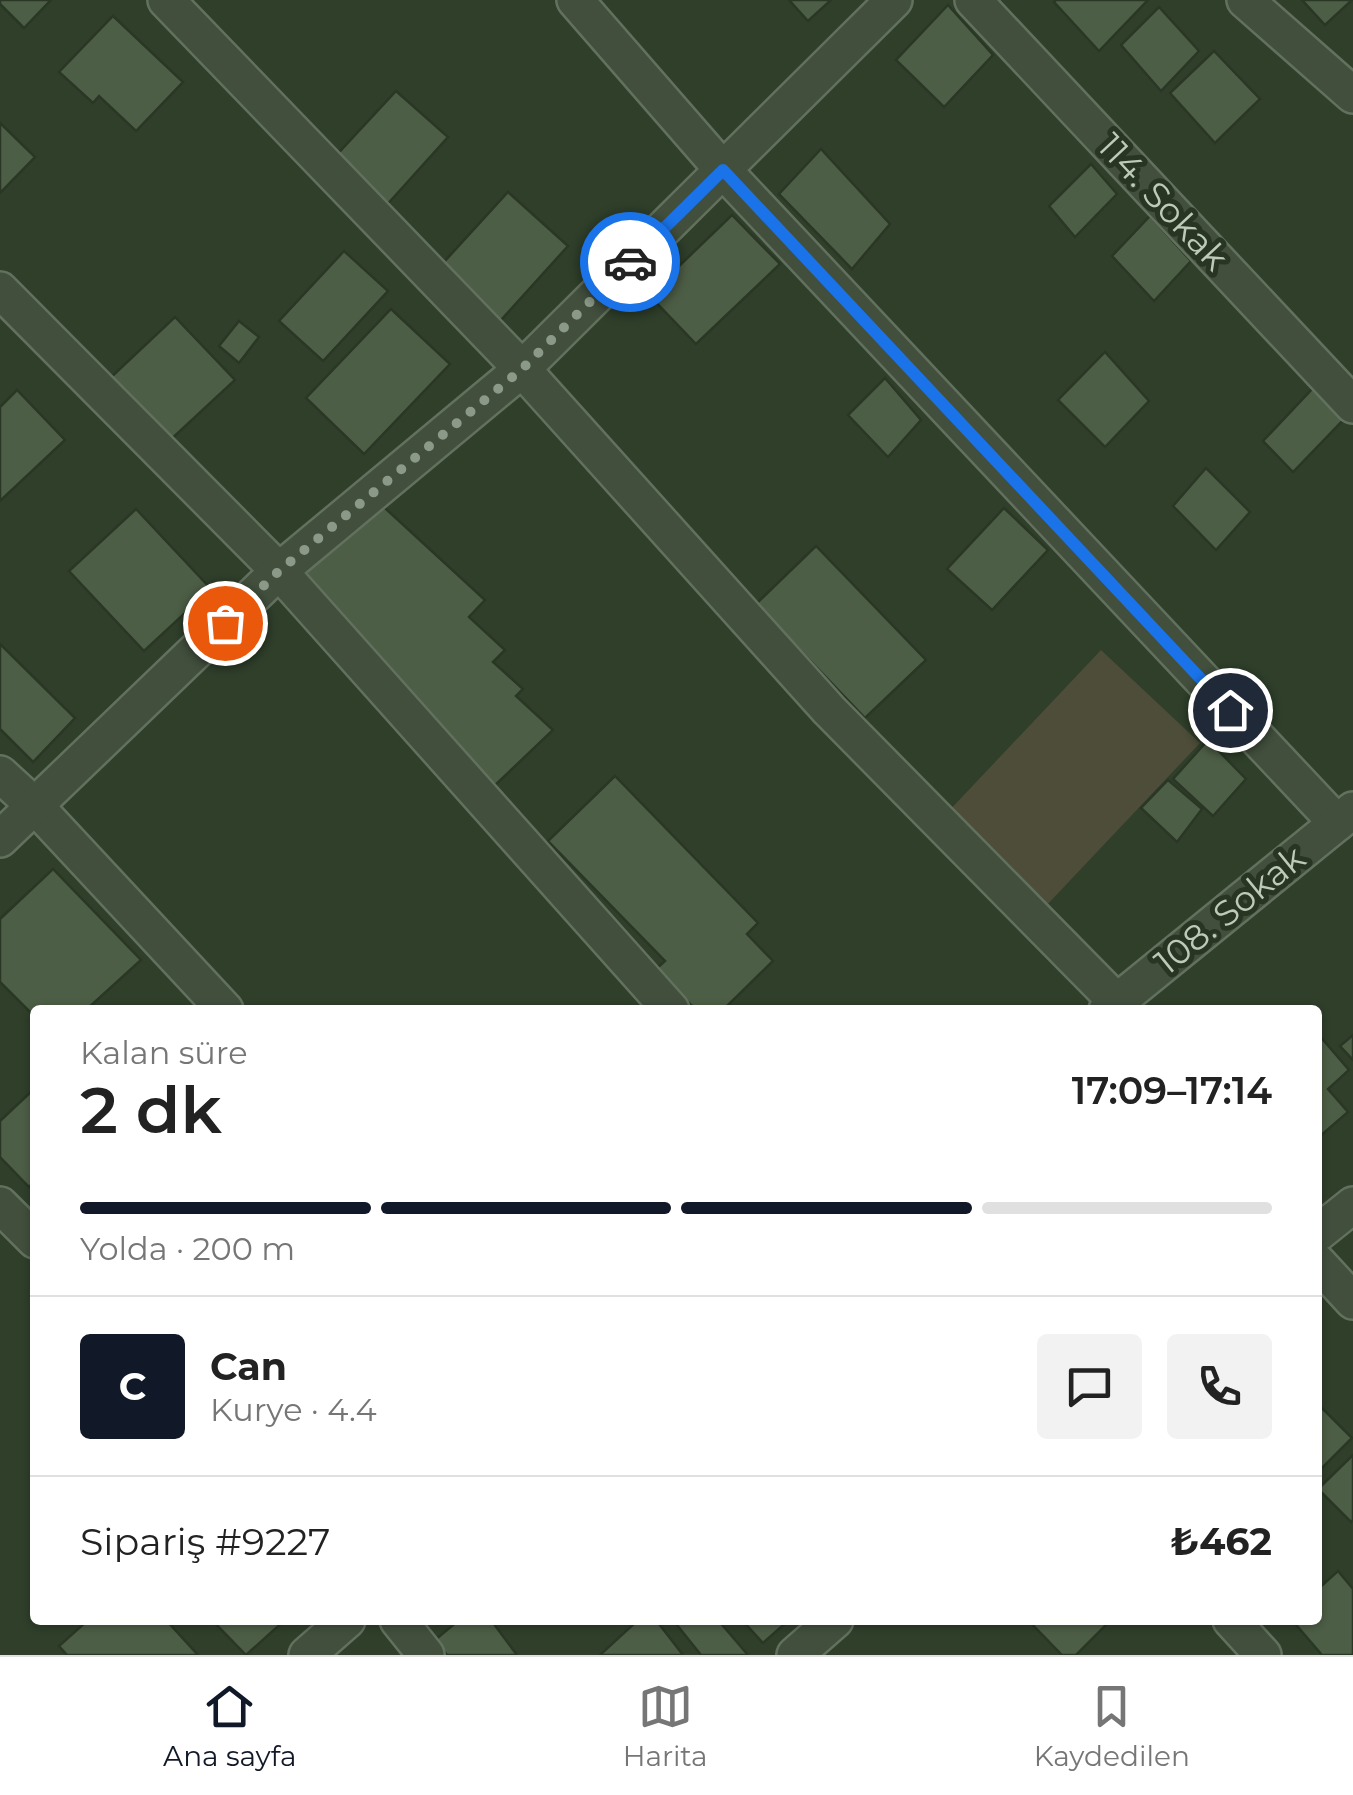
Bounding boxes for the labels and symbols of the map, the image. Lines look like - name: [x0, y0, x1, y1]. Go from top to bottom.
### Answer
- street label: 114. Sokak: [1089, 124, 1238, 279]
- courier: [580, 212, 680, 312]
- pin: [183, 581, 268, 666]
- pin: [1188, 668, 1273, 753]
- street label: 108. Sokak: [1146, 836, 1313, 983]

